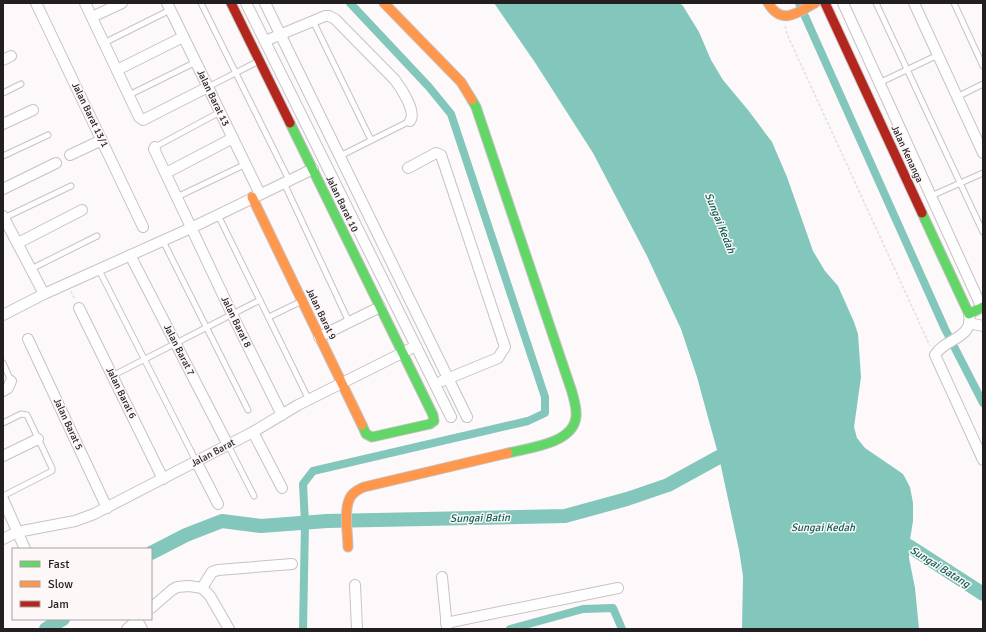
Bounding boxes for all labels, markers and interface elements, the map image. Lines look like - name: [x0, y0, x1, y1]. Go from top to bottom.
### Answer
- street label: Jalan Barat 13: [194, 68, 232, 128]
- street label: Jalan Barat 13/1: [69, 81, 111, 149]
- street label: Jalan Kenanga: [888, 123, 926, 185]
- street label: Jalan Barat 10: [323, 174, 361, 234]
- water label: Sungai Kedah: [702, 191, 738, 256]
- street label: Jalan Barat 9: [303, 286, 339, 342]
- street label: Jalan Barat 8: [218, 294, 254, 350]
- street label: Jalan Barat 7: [161, 322, 197, 378]
- street label: Jalan Barat 6: [103, 365, 139, 421]
- street label: Jalan Barat 5: [51, 396, 85, 452]
- street label: Jalan Barat: [189, 436, 238, 470]
- water label: Sungai Batin: [450, 511, 511, 525]
- water label: Sungai Kedah: [791, 521, 856, 534]
- water label: Sungai Batang: [908, 543, 973, 591]
- legend: [12, 548, 152, 620]
- text: Fast: [48, 557, 69, 572]
- text: Slow: [48, 577, 73, 592]
- text: Jam: [48, 597, 69, 612]

